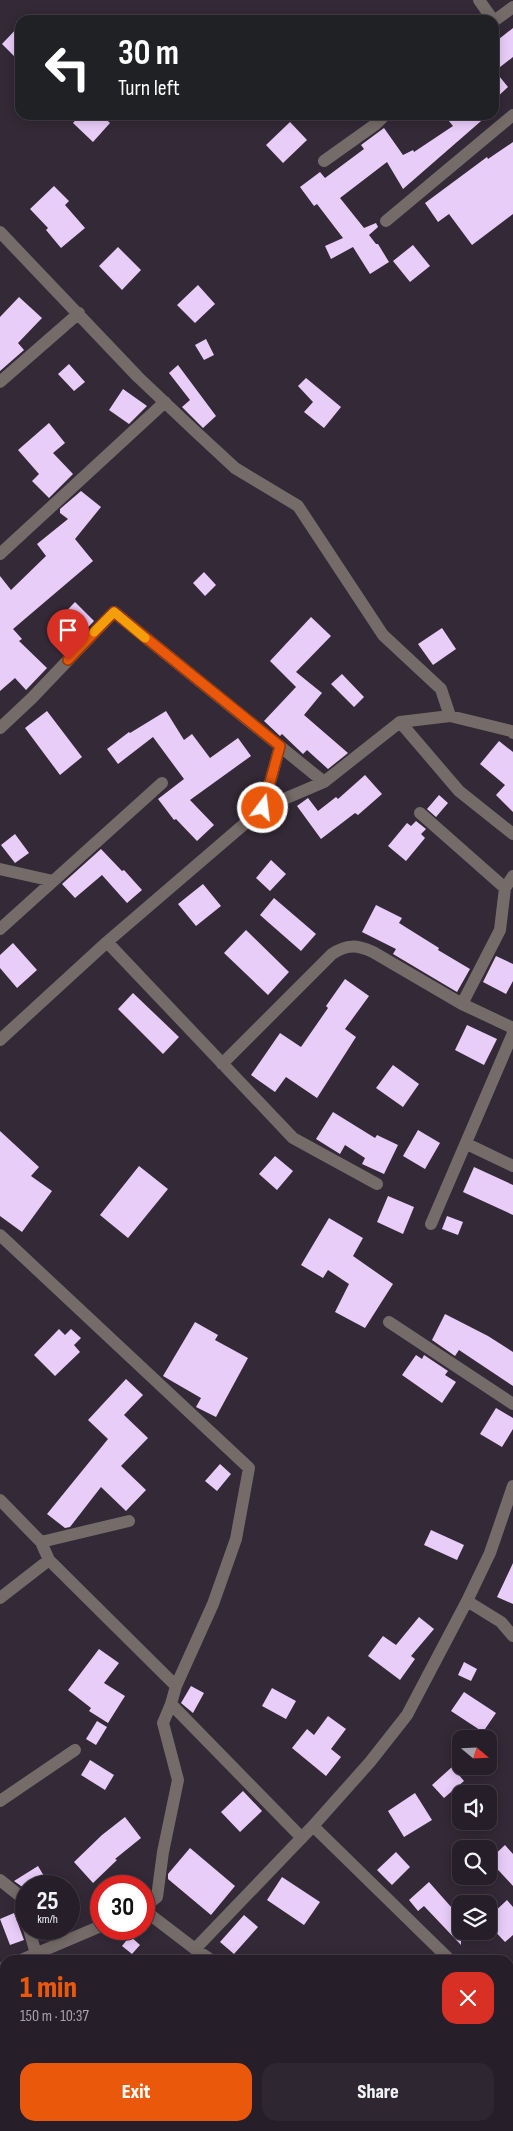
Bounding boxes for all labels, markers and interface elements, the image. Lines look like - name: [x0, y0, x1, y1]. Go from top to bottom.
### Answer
- text: 30 m: [118, 32, 179, 75]
- icon: left: [35, 35, 100, 100]
- text: Turn left: [118, 75, 180, 102]
- pin: [47, 609, 89, 660]
- icon: arrive: [54, 616, 82, 644]
- position arrow: [236, 781, 288, 833]
- north arrow: [452, 1730, 498, 1775]
- map controls: [452, 1730, 497, 1940]
- button: sound: [452, 1785, 497, 1830]
- button: search: [452, 1840, 497, 1885]
- speed limit sign: 30: [90, 1875, 155, 1940]
- text: 25: [37, 1886, 58, 1917]
- button: layers: [452, 1895, 497, 1940]
- text: km/h: [37, 1912, 58, 1927]
- text: 1 min: [20, 1970, 77, 2006]
- button: close: [442, 1972, 494, 2024]
- text: 150 m · 10:37: [20, 2007, 89, 2026]
- button: Exit: [20, 2063, 252, 2121]
- button: Share: [262, 2063, 494, 2121]

